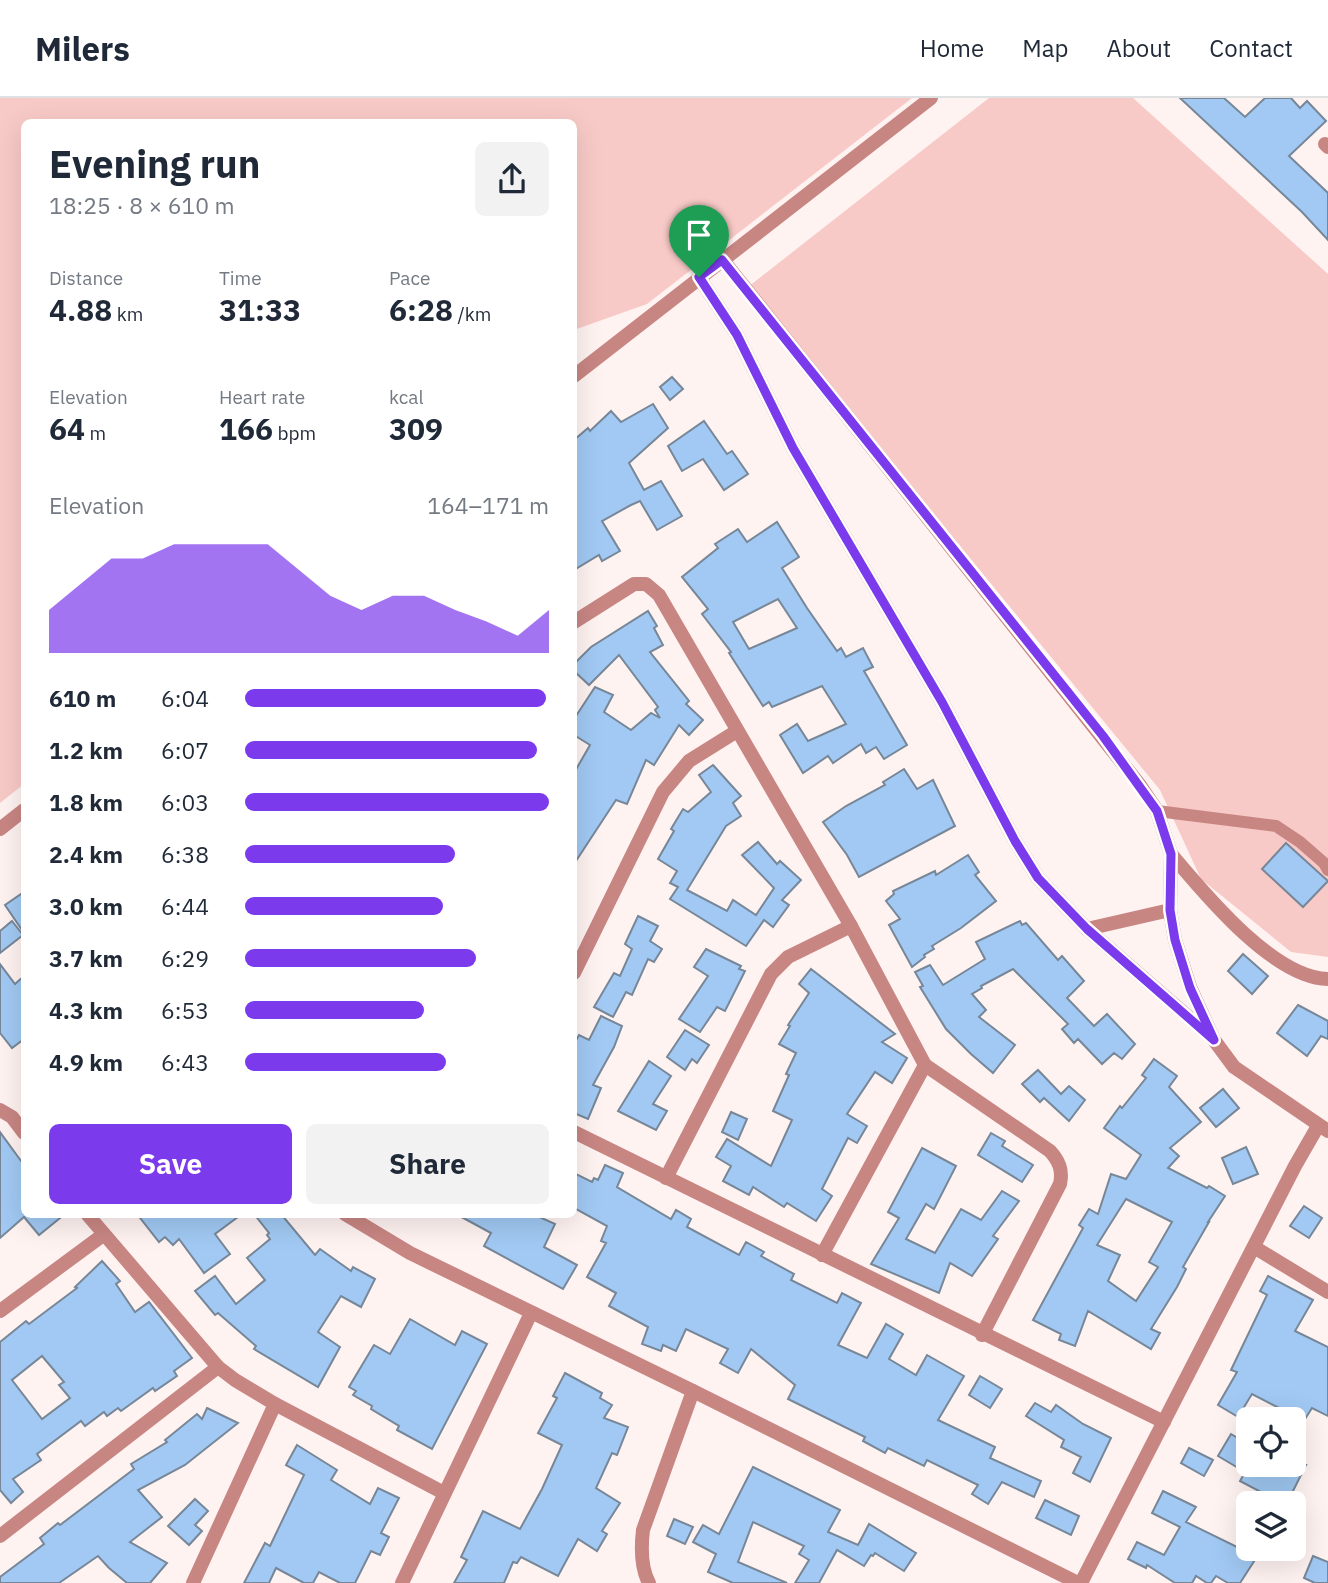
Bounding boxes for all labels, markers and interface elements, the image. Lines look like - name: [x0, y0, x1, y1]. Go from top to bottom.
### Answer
- text: Milers: [35, 27, 130, 70]
- text: Home: [920, 32, 984, 64]
- text: Map: [1022, 32, 1068, 64]
- text: About: [1106, 32, 1171, 64]
- text: Contact: [1209, 32, 1293, 64]
- text: Evening run: [49, 139, 260, 188]
- button: share: [475, 142, 549, 216]
- text: 18:25 · 8 × 610 m: [49, 190, 235, 220]
- pin: [669, 205, 729, 277]
- icon: arrive: [680, 216, 718, 254]
- text: Distance: [49, 266, 123, 290]
- text: Time: [219, 266, 262, 290]
- text: Pace: [389, 266, 430, 290]
- text: 4.88: [49, 290, 112, 329]
- text: 31:33: [219, 290, 301, 329]
- text: 6:28: [389, 290, 453, 329]
- text: km: [112, 302, 143, 326]
- text: /km: [453, 302, 491, 326]
- text: Elevation: [49, 385, 128, 409]
- text: Heart rate: [219, 385, 305, 409]
- text: kcal: [389, 385, 424, 409]
- text: 64: [49, 409, 85, 448]
- text: 166: [219, 409, 273, 448]
- text: 309: [389, 409, 443, 448]
- text: m: [85, 421, 106, 445]
- text: bpm: [273, 421, 316, 445]
- text: Elevation: [49, 490, 144, 520]
- text: 164–171 m: [427, 490, 549, 520]
- text: 610 m: [49, 683, 116, 713]
- text: 6:04: [161, 683, 209, 713]
- text: 1.2 km: [49, 735, 123, 765]
- text: 6:07: [161, 735, 209, 765]
- text: 1.8 km: [49, 787, 123, 817]
- text: 6:03: [161, 787, 209, 817]
- text: 2.4 km: [49, 839, 123, 869]
- text: 6:38: [161, 839, 209, 869]
- text: 3.0 km: [49, 891, 123, 921]
- text: 6:44: [161, 891, 209, 921]
- text: 3.7 km: [49, 943, 123, 973]
- text: 6:29: [161, 943, 209, 973]
- text: 4.3 km: [49, 995, 123, 1025]
- text: 6:53: [161, 995, 209, 1025]
- text: 4.9 km: [49, 1047, 123, 1077]
- text: 6:43: [161, 1047, 209, 1077]
- button: Save: [49, 1124, 292, 1204]
- button: Share: [306, 1124, 549, 1204]
- map controls: [1236, 1407, 1306, 1561]
- button: locate: [1236, 1407, 1306, 1477]
- button: layers: [1236, 1491, 1306, 1561]

